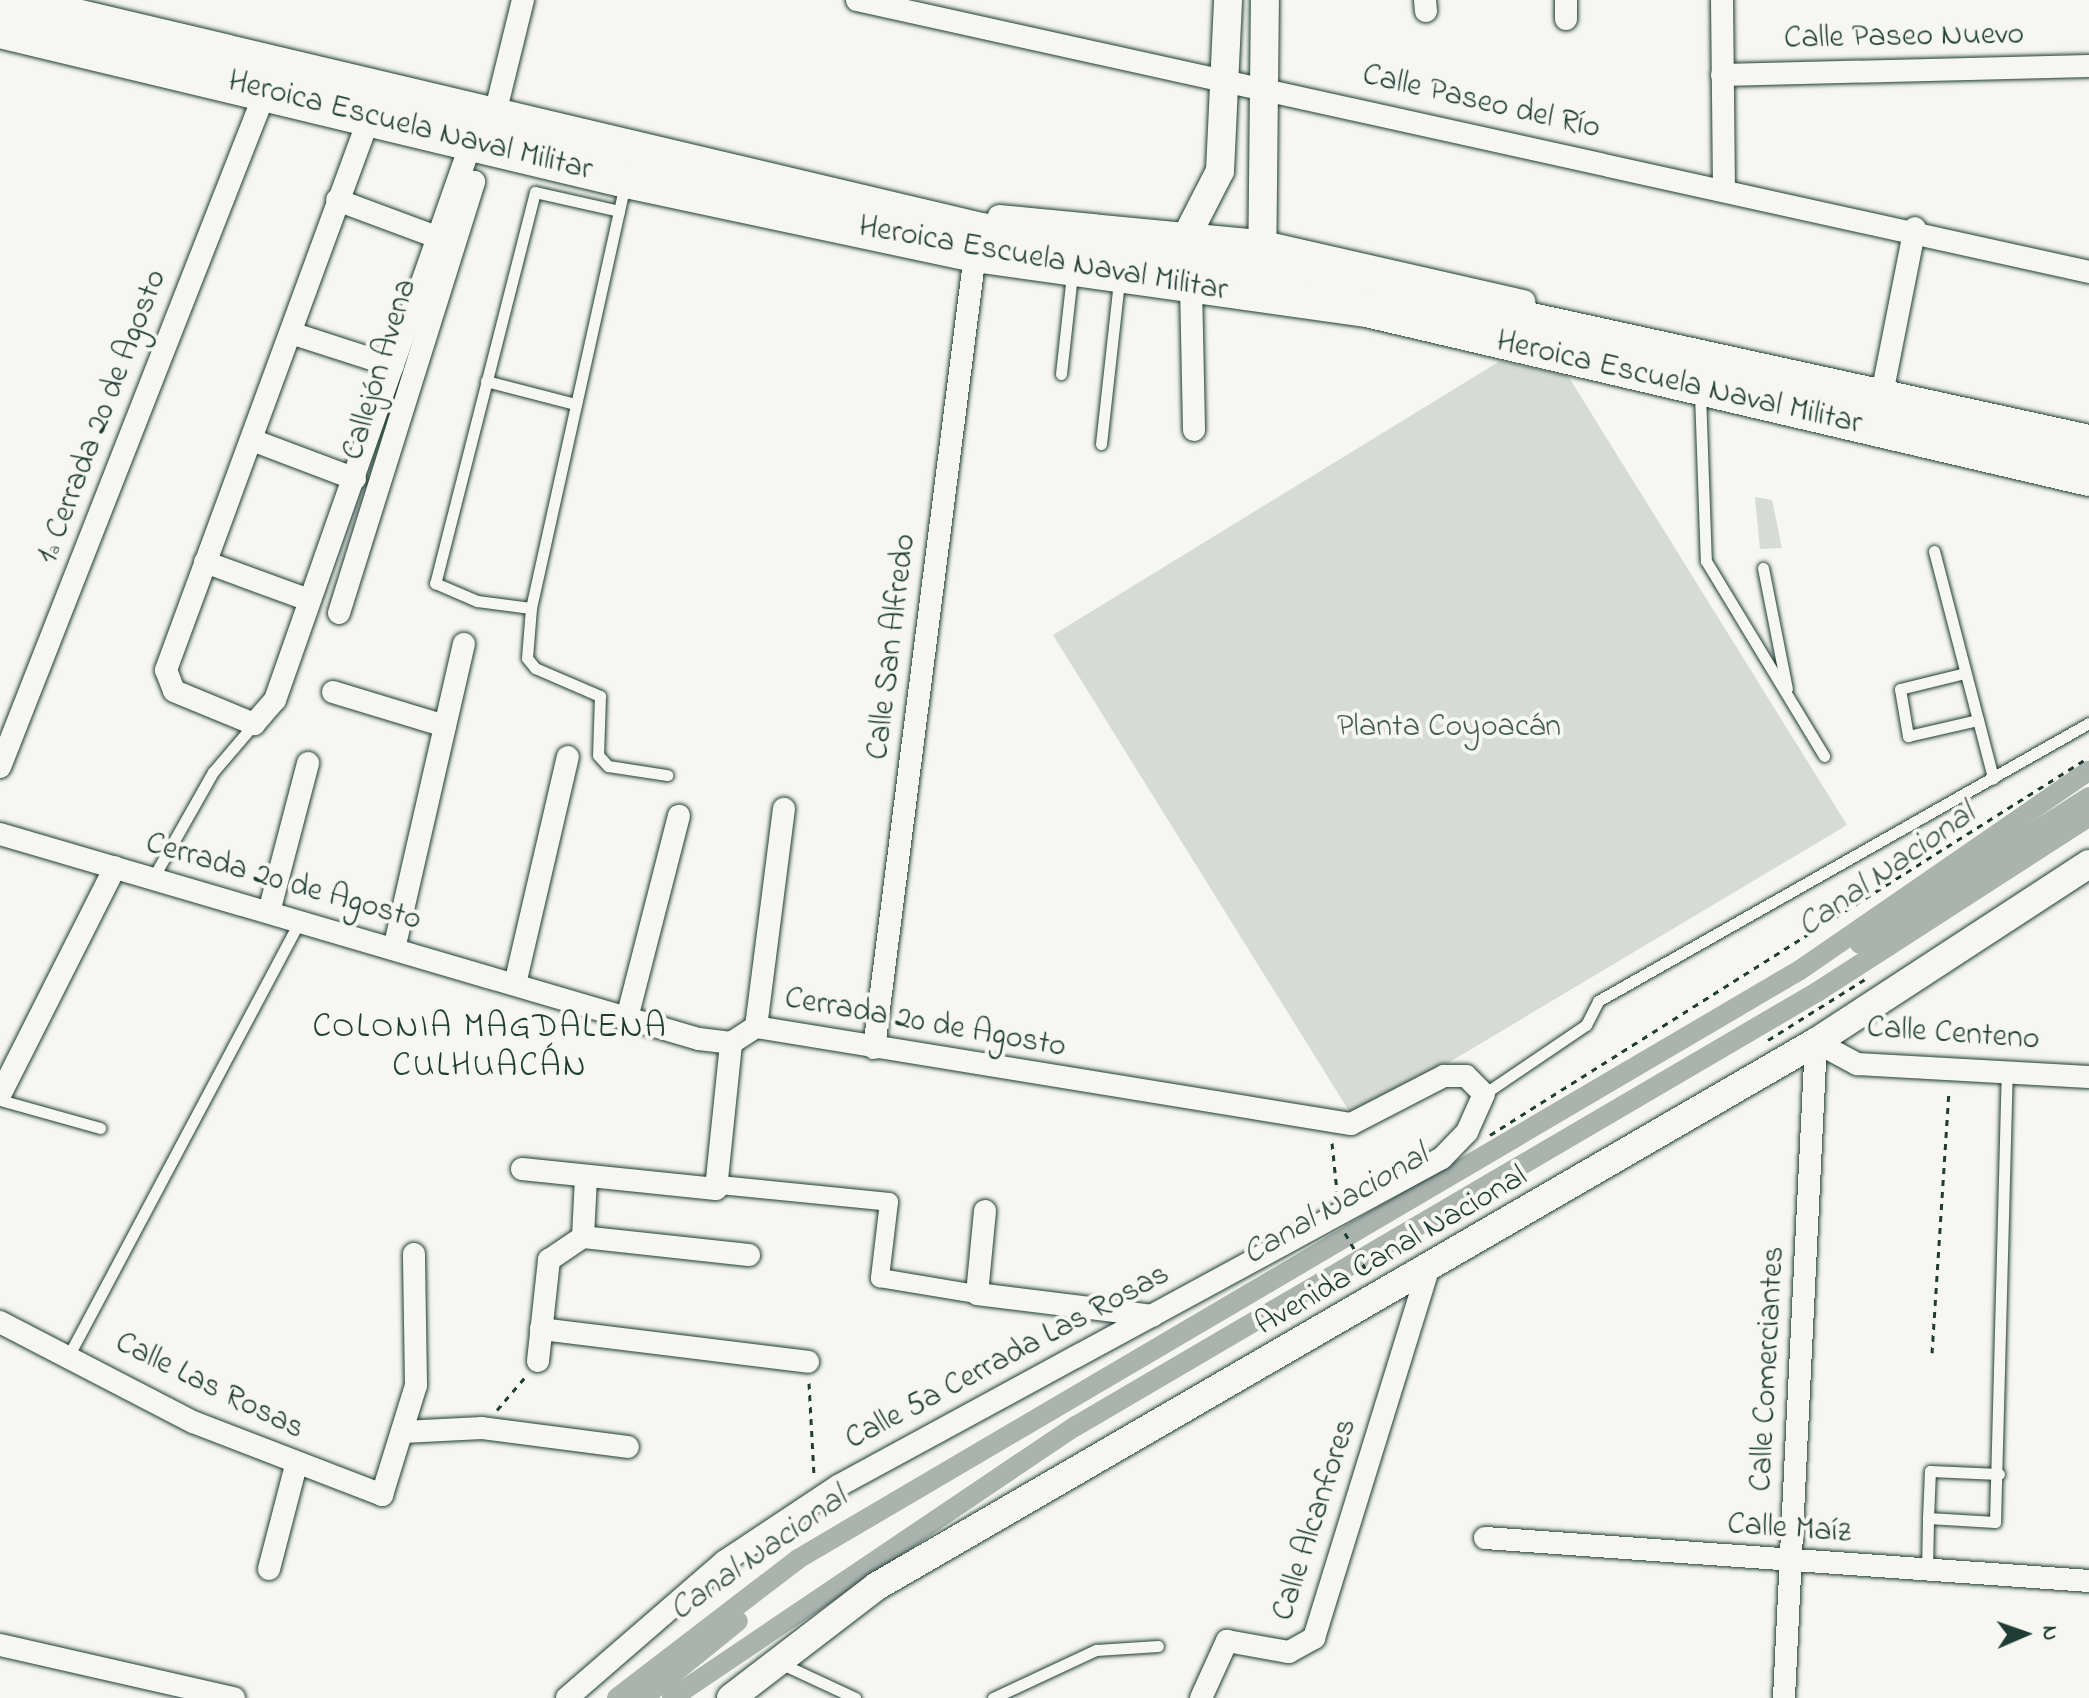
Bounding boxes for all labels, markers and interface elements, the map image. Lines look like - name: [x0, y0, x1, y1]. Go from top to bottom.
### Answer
- street label: Calle Paseo Nuevo: [1784, 17, 2024, 59]
- street label: Calle Paseo del Río: [1358, 57, 1604, 149]
- street label: Heroica Escuela Naval Militar: [224, 63, 596, 191]
- street label: Heroica Escuela Naval Militar: [856, 209, 1230, 311]
- street label: 1ª Cerrada 20 de Agosto: [29, 265, 177, 569]
- street label: Callejón Avena: [335, 275, 427, 465]
- street label: Heroica Escuela Naval Militar: [1492, 323, 1866, 445]
- street label: Calle San Alfredo: [860, 532, 926, 762]
- park label: Planta Coyoacán: [1337, 709, 1561, 747]
- water label: Canal Nacional: [1790, 795, 1984, 947]
- street label: Cerrada 20 de Agosto: [141, 825, 425, 941]
- street label: Cerrada 20 de Agosto: [781, 980, 1069, 1068]
- district label: COLONIA MAGDALENA CULHUACÁN: [312, 1008, 668, 1088]
- street label: Calle Centeno: [1865, 1010, 2041, 1060]
- water label: Canal Nacional: [1236, 1136, 1436, 1276]
- street label: Avenida Canal Nacional: [1249, 1159, 1535, 1345]
- street label: Calle Comerciantes: [1743, 1245, 1795, 1493]
- street label: Calle 5a Cerrada Las Rosas: [839, 1256, 1177, 1460]
- street label: Calle Las Rosas: [108, 1325, 310, 1449]
- street label: Calle Alcanfores: [1265, 1414, 1367, 1626]
- water label: Canal Nacional: [662, 1479, 856, 1631]
- street label: Calle Maíz: [1726, 1507, 1852, 1553]
- north arrow: [1985, 1594, 2065, 1674]
- text: N: [2033, 1625, 2065, 1641]

